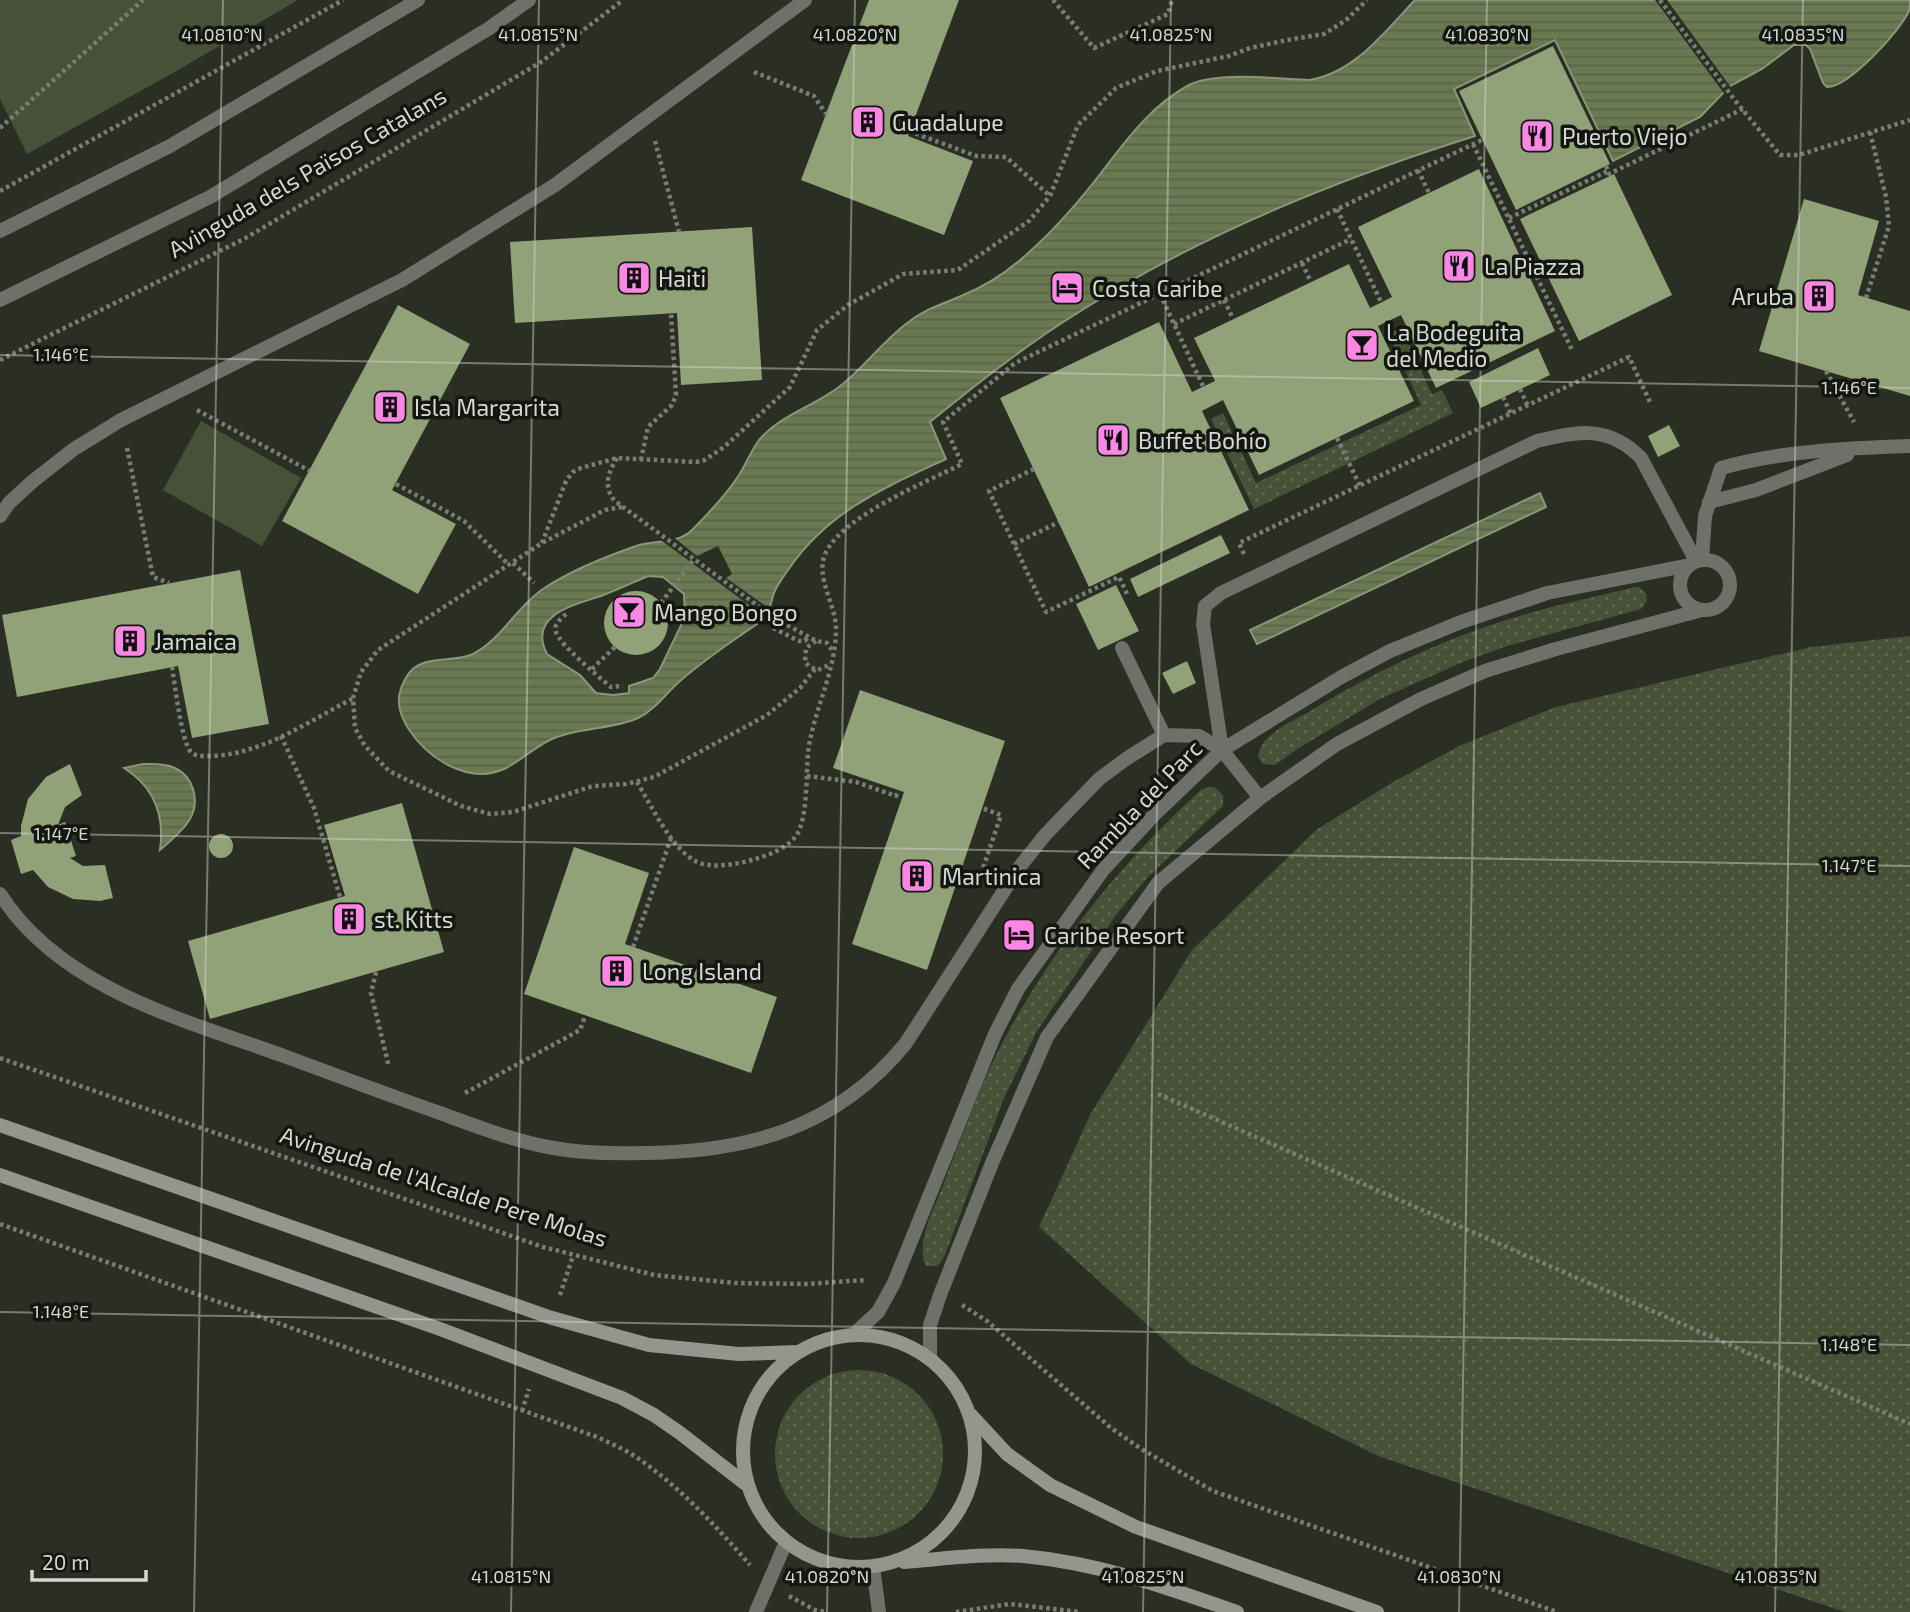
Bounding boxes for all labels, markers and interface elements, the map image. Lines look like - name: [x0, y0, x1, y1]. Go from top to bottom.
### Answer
- text: 41.0810°N: [181, 23, 263, 45]
- text: 41.0815°N: [498, 23, 578, 45]
- text: 41.0820°N: [813, 23, 897, 45]
- text: 41.0825°N: [1129, 23, 1213, 45]
- text: 41.0830°N: [1445, 23, 1529, 45]
- text: 41.0835°N: [1761, 23, 1845, 45]
- street label: Avinguda dels Països Catalans: [163, 81, 451, 263]
- building icon: Guadalupe: [849, 103, 887, 141]
- place label: Guadalupe: [892, 108, 1004, 136]
- restaurant icon: Puerto Viejo: [1518, 117, 1556, 155]
- place label: Puerto Viejo: [1562, 122, 1688, 150]
- restaurant icon: La Piazza: [1440, 247, 1478, 285]
- place label: La Piazza: [1484, 252, 1582, 280]
- building icon: Haiti: [615, 259, 653, 297]
- place label: Haiti: [658, 264, 706, 292]
- hotel icon: Costa Caribe: [1048, 269, 1086, 307]
- place label: Costa Caribe: [1092, 274, 1223, 302]
- building icon: Aruba: [1800, 277, 1838, 315]
- place label: Aruba: [1732, 282, 1794, 310]
- place label: La Bodeguita del Medio: [1386, 318, 1521, 372]
- bar icon: La Bodeguita del Medio: [1343, 326, 1381, 364]
- text: 1.146°E: [33, 343, 89, 365]
- text: 1.146°E: [1821, 376, 1877, 398]
- building icon: Isla Margarita: [371, 388, 409, 426]
- place label: Isla Margarita: [414, 393, 560, 421]
- restaurant icon: Buffet Bohío: [1094, 421, 1132, 459]
- place label: Buffet Bohío: [1138, 426, 1267, 454]
- bar icon: Mango Bongo: [610, 593, 648, 631]
- place label: Mango Bongo: [654, 598, 798, 626]
- building icon: Jamaica: [111, 622, 149, 660]
- place label: Jamaica: [154, 627, 237, 655]
- street label: Rambla del Parc: [1071, 734, 1207, 874]
- text: 1.147°E: [34, 822, 88, 844]
- text: 1.147°E: [1822, 854, 1876, 876]
- building icon: Martinica: [898, 857, 936, 895]
- place label: Martinica: [942, 862, 1041, 890]
- building icon: st. Kitts: [330, 900, 368, 938]
- place label: st. Kitts: [374, 905, 453, 933]
- hotel icon: Caribe Resort: [1000, 916, 1038, 954]
- place label: Caribe Resort: [1044, 921, 1185, 949]
- building icon: Long Island: [598, 952, 636, 990]
- place label: Long Island: [642, 957, 762, 985]
- street label: Avinguda de l'Alcalde Pere Molas: [277, 1120, 611, 1252]
- text: 1.148°E: [33, 1300, 89, 1322]
- text: 1.148°E: [1821, 1333, 1877, 1355]
- scale bar: [32, 1538, 145, 1582]
- text: 20 m: [42, 1549, 90, 1574]
- text: 41.0815°N: [471, 1565, 551, 1587]
- text: 41.0820°N: [785, 1565, 869, 1587]
- text: 41.0825°N: [1101, 1565, 1185, 1587]
- text: 41.0830°N: [1417, 1565, 1501, 1587]
- text: 41.0835°N: [1734, 1565, 1818, 1587]

